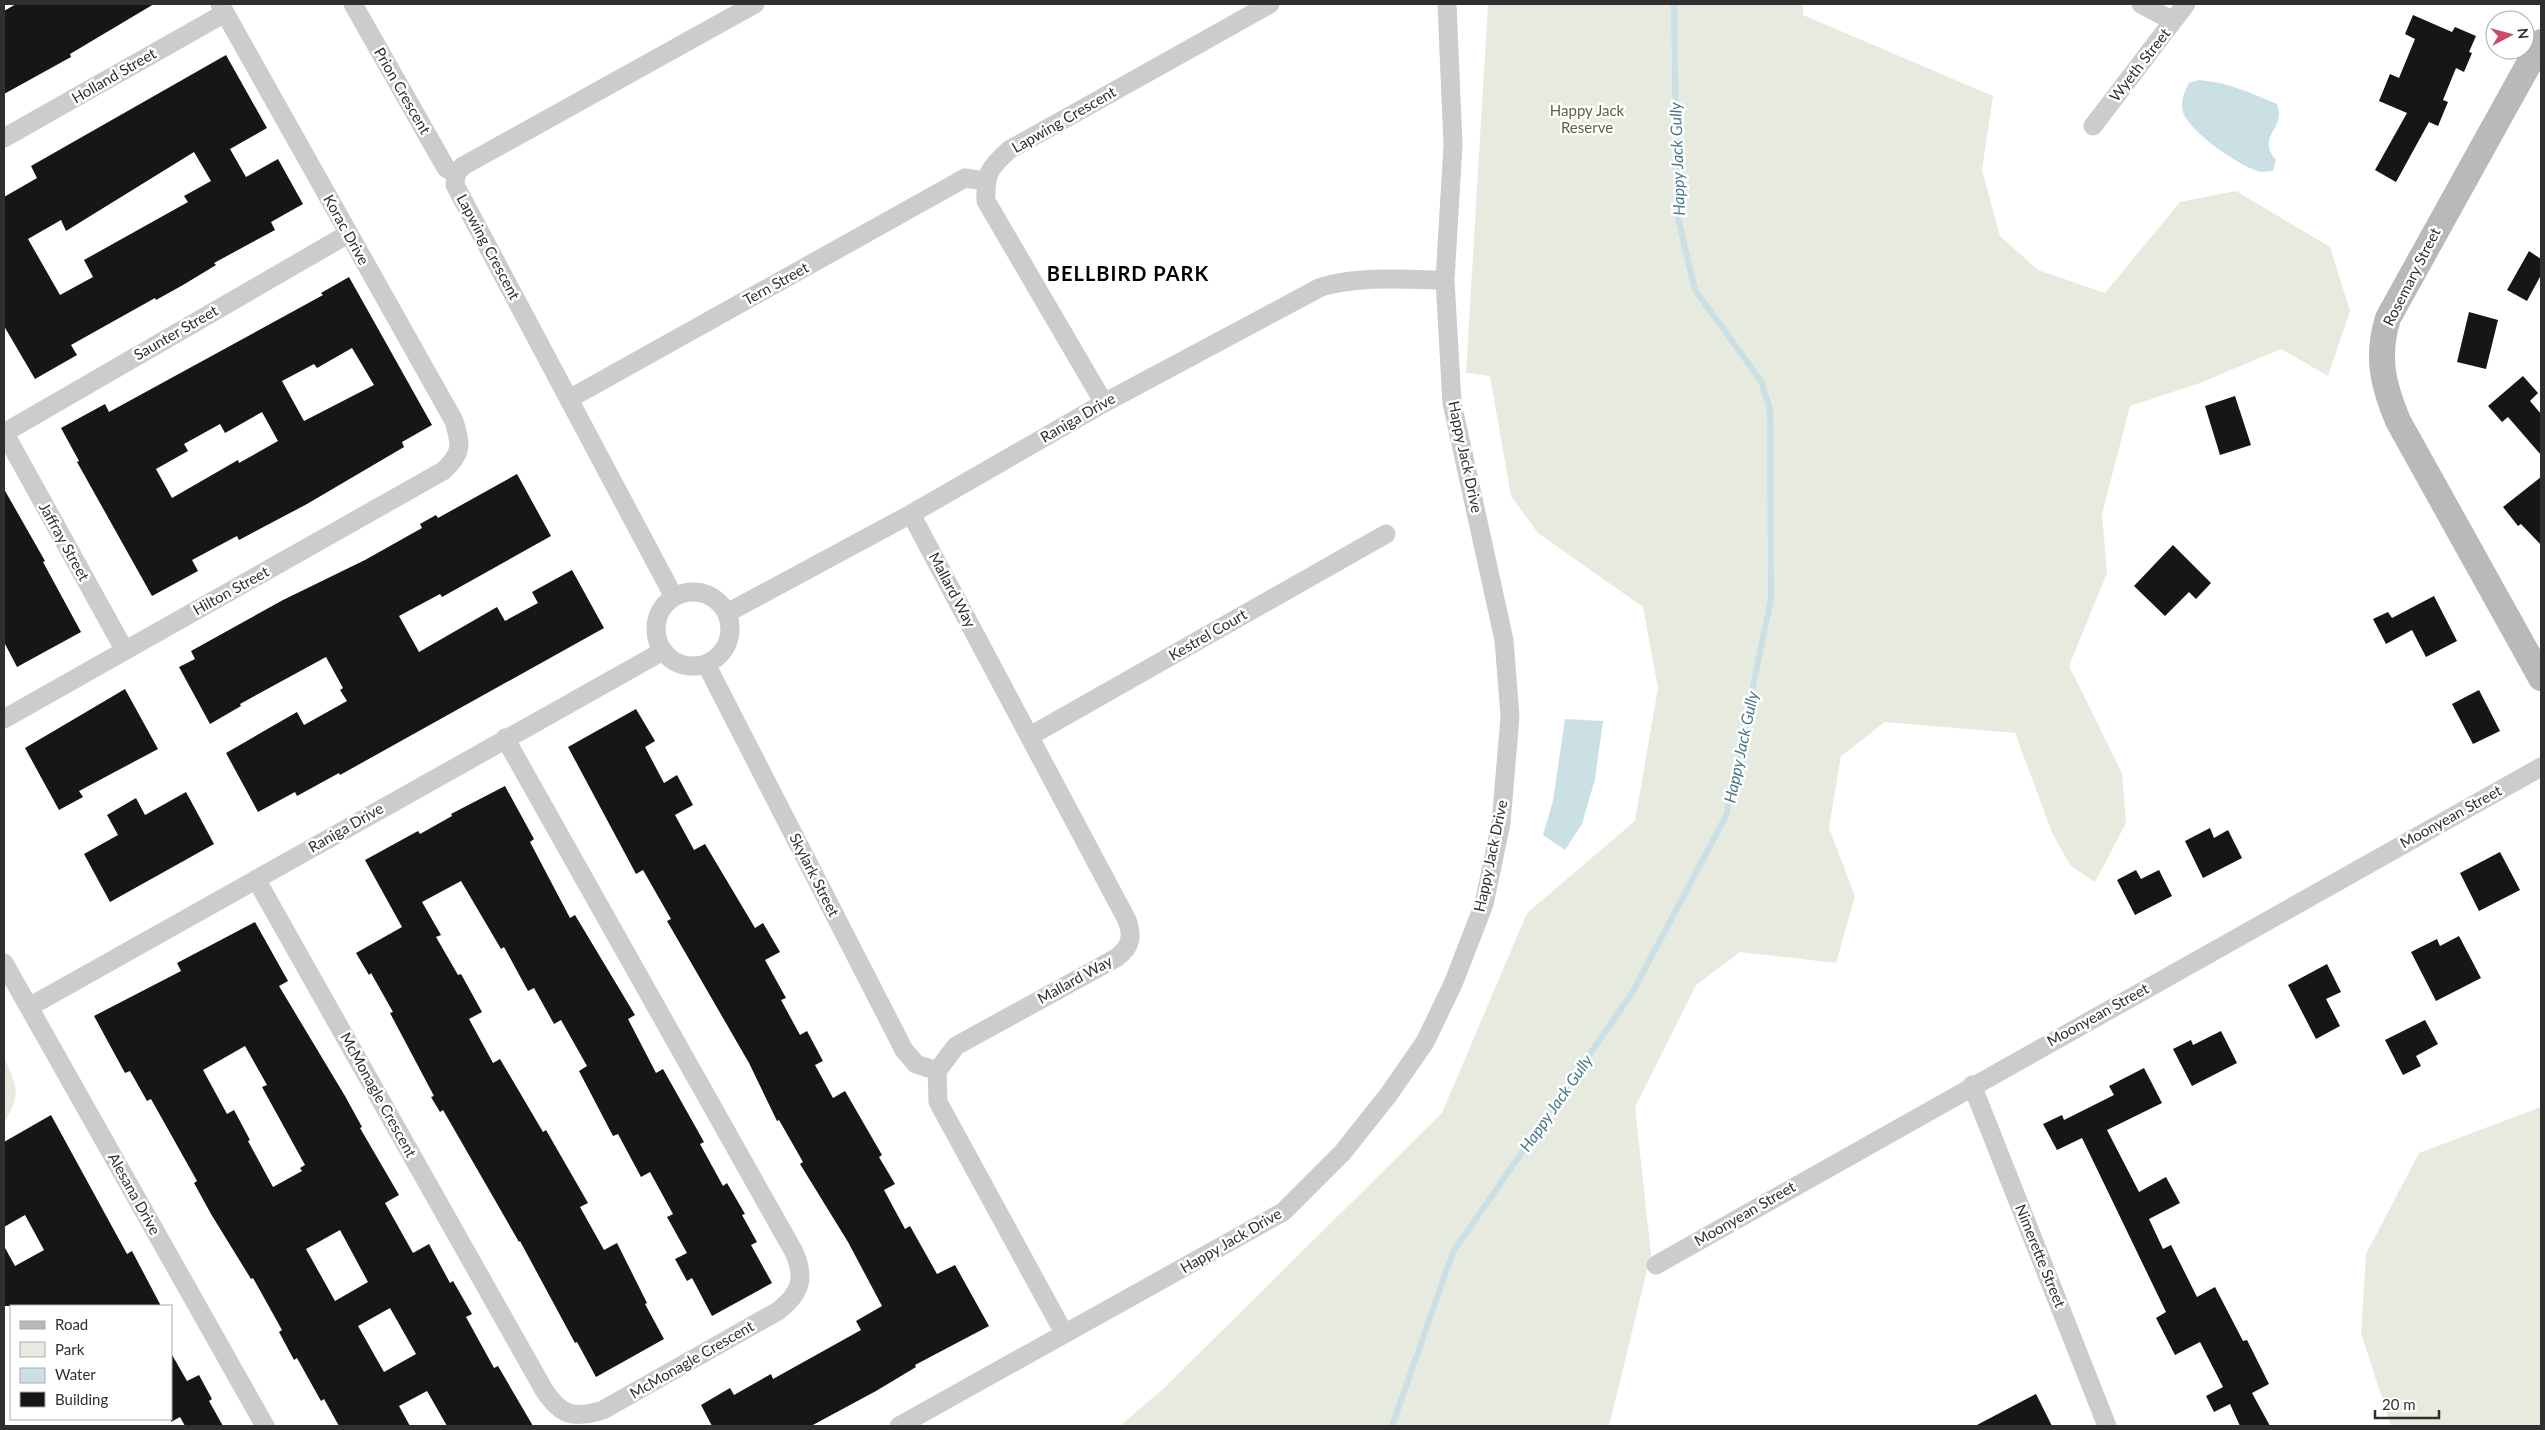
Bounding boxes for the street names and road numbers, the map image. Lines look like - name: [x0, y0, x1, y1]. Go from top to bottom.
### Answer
- street label: Wyeth Street: [2105, 24, 2174, 105]
- street label: Holland Street: [68, 43, 159, 107]
- street label: Prion Crescent: [371, 44, 435, 137]
- street label: Lapwing Crescent: [1008, 82, 1119, 156]
- street label: Korac Drive: [320, 191, 374, 268]
- street label: Lapwing Crescent: [453, 191, 525, 303]
- street label: Rosemary Street: [2379, 224, 2444, 329]
- street label: Tern Street: [740, 257, 812, 308]
- street label: Saunter Street: [130, 301, 221, 363]
- street label: Raniga Drive: [1037, 388, 1118, 446]
- street label: Happy Jack Drive: [1445, 399, 1487, 514]
- street label: Jaffray Street: [36, 499, 94, 584]
- street label: Mallard Way: [926, 549, 980, 630]
- street label: Hilton Street: [189, 562, 272, 618]
- street label: Kestrel Court: [1165, 604, 1250, 664]
- street label: Moonyean Street: [2397, 780, 2505, 852]
- street label: Raniga Drive: [305, 798, 386, 856]
- street label: Happy Jack Drive: [1469, 798, 1511, 913]
- street label: Skylark Street: [786, 830, 844, 920]
- street label: Mallard Way: [1034, 951, 1115, 1007]
- street label: Moonyean Street: [2044, 978, 2152, 1050]
- street label: McMonagle Crescent: [337, 1029, 421, 1161]
- street label: Alesana Drive: [105, 1149, 165, 1238]
- street label: Moonyean Street: [1691, 1177, 1799, 1249]
- street label: Nimerette Street: [2012, 1201, 2070, 1310]
- street label: Happy Jack Drive: [1177, 1204, 1284, 1276]
- street label: McMonagle Crescent: [626, 1316, 757, 1402]

